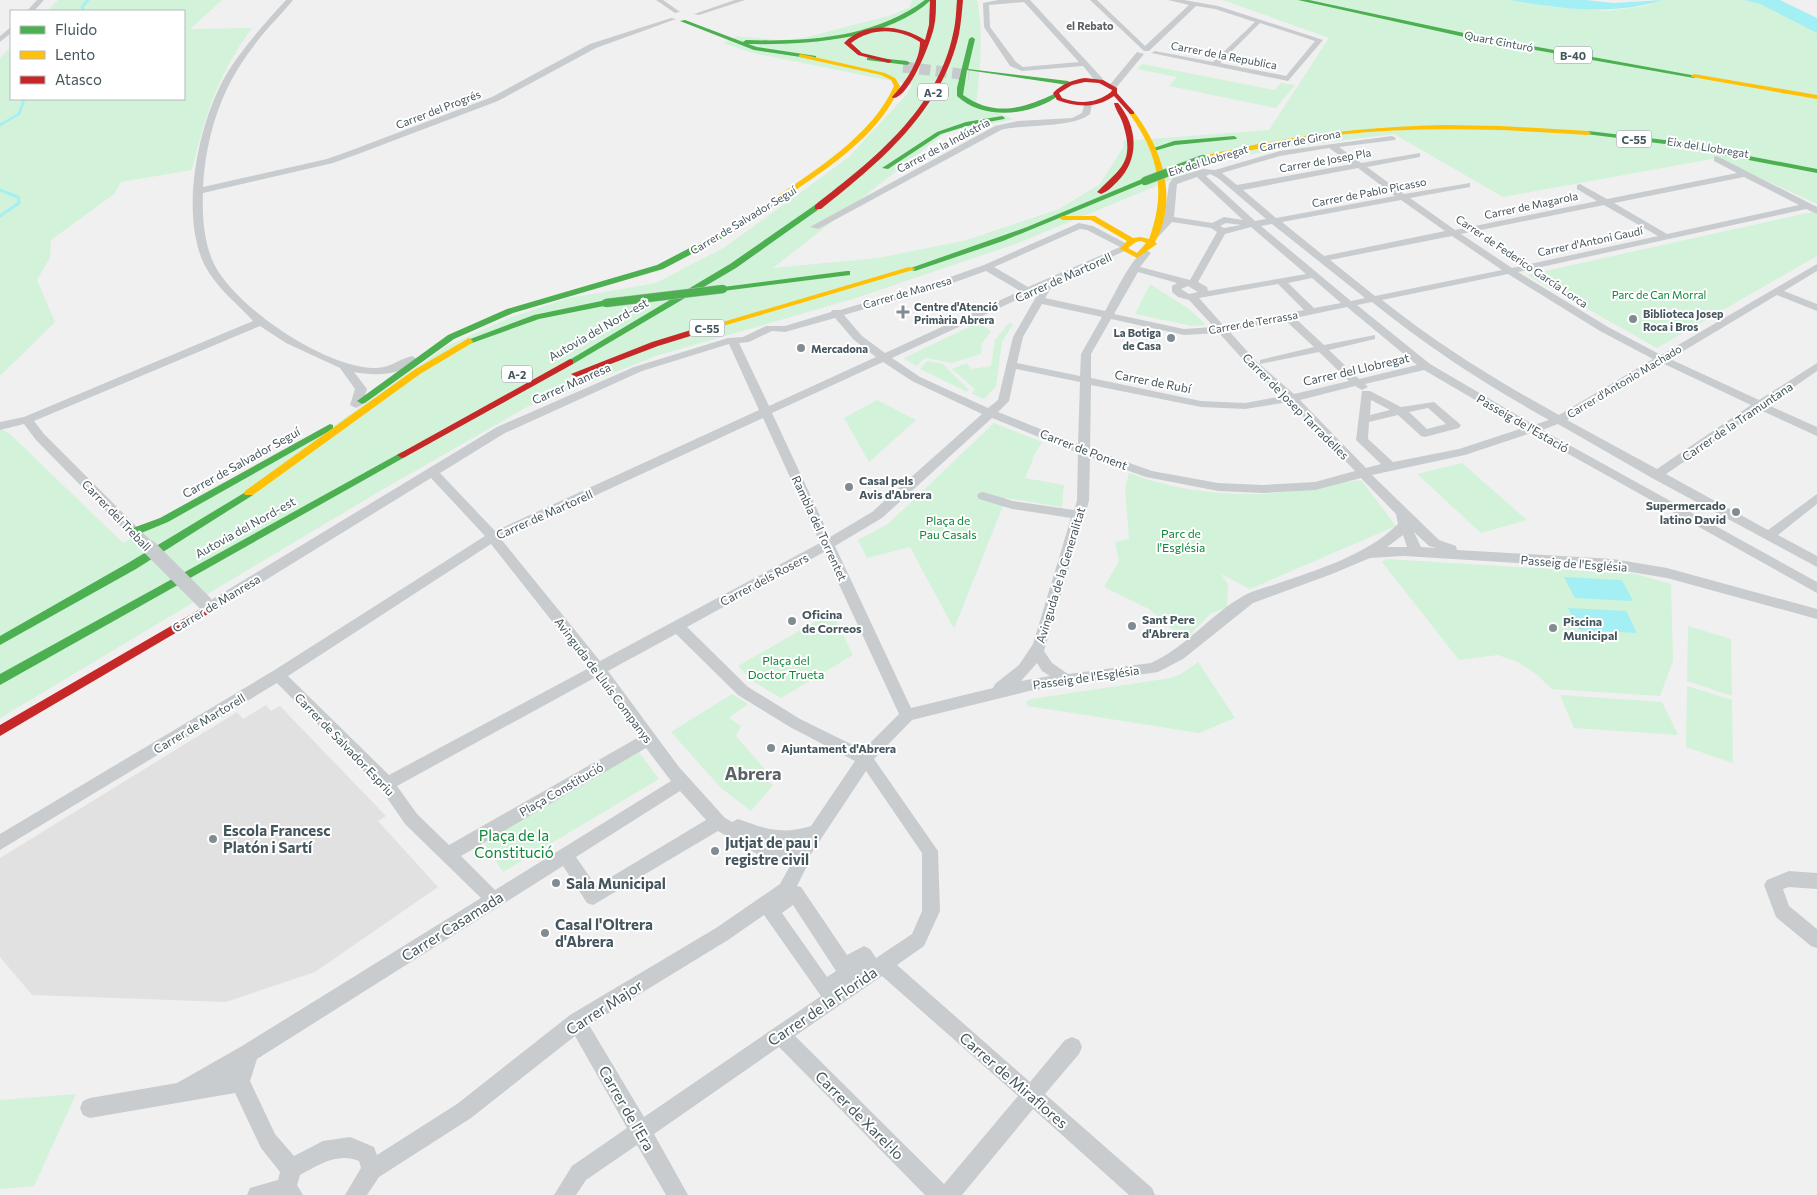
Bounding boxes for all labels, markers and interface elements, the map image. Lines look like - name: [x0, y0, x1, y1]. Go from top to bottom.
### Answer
- legend: [10, 10, 185, 100]
- district label: el Rebato: [1066, 19, 1114, 32]
- text: Fluido: [55, 20, 97, 38]
- street label: Quart Cinturó: [1463, 28, 1535, 54]
- street label: Carrer de la Republica: [1170, 38, 1278, 72]
- text: Lento: [55, 45, 95, 63]
- road number: B-40: [1554, 46, 1592, 64]
- text: Atasco: [55, 70, 102, 88]
- road number: A-2: [918, 84, 948, 100]
- street label: Carrer del Progrés: [394, 87, 482, 131]
- street label: Carrer de la Indústria: [894, 115, 992, 175]
- street label: Carrer de Girona: [1258, 126, 1342, 154]
- road number: C-55: [1616, 130, 1652, 148]
- street label: Eix del Llobregat: [1666, 134, 1750, 160]
- street label: Eix del Llobregat: [1167, 142, 1250, 178]
- street label: Carrer de Josep Pla: [1278, 146, 1372, 175]
- street label: Carrer de Pablo Picasso: [1311, 174, 1428, 210]
- street label: Carrer de Salvador Seguí: [688, 183, 799, 257]
- street label: Carrer de Magarola: [1483, 189, 1579, 221]
- street label: Carrer de Federico García Lorca: [1454, 212, 1590, 310]
- street label: Carrer d'Antoni Gaudí: [1536, 223, 1645, 259]
- street label: Carrer de Martorell: [1012, 249, 1114, 305]
- street label: Carrer de Manresa: [861, 273, 953, 311]
- park label: Parc de Can Morral: [1612, 288, 1706, 301]
- street label: Autovia del Nord-est: [546, 295, 650, 363]
- place label: Centre d'Atenció Primària Abrera: [914, 300, 998, 326]
- marker: Centre d'Atenció Primària Abrera: [896, 305, 910, 319]
- place label: Biblioteca Josep Roca i Bros: [1643, 307, 1724, 333]
- street label: Carrer de Terrassa: [1207, 308, 1299, 336]
- marker: Biblioteca Josep Roca i Bros: [1627, 313, 1639, 325]
- road number: C-55: [690, 319, 724, 336]
- place label: La Botiga de Casa: [1113, 326, 1161, 352]
- marker: La Botiga de Casa: [1165, 332, 1177, 344]
- street label: Carrer d'Antonio Machado: [1564, 341, 1684, 420]
- marker: Mercadona: [795, 342, 807, 354]
- place label: Mercadona: [811, 342, 868, 355]
- street label: Carrer de Josep Tarradelles: [1239, 350, 1352, 463]
- street label: Carrer del Llobregat: [1302, 350, 1411, 388]
- street label: Carrer Manresa: [530, 359, 612, 407]
- road number: A-2: [502, 366, 532, 382]
- street label: Carrer de Rubí: [1114, 367, 1193, 395]
- street label: Carrer de la Tramuntana: [1679, 379, 1795, 463]
- street label: Passeig de l'Estació: [1475, 391, 1571, 455]
- street label: Carrer de Salvador Seguí: [180, 423, 303, 500]
- street label: Carrer de Ponent: [1038, 426, 1130, 472]
- street label: Rambla del Torrentet: [789, 473, 851, 583]
- place label: Casal pels Avis d'Abrera: [859, 473, 932, 501]
- street label: Carrer del Treball: [80, 477, 154, 553]
- marker: Casal pels Avis d'Abrera: [843, 481, 855, 493]
- street label: Carrer de Martorell: [493, 486, 595, 542]
- street label: Autovia del Nord-est: [192, 494, 298, 560]
- place label: Supermercado latino David: [1646, 498, 1726, 526]
- street label: Avinguda de la Generalitat: [1033, 505, 1087, 645]
- marker: Supermercado latino David: [1730, 506, 1742, 518]
- park label: Plaça de Pau Casals: [919, 513, 977, 541]
- park label: Parc de l'Església: [1157, 526, 1205, 554]
- street label: Carrer dels Rosers: [717, 550, 811, 608]
- street label: Passeig de l'Església: [1520, 552, 1628, 574]
- street label: Carrer de Manresa: [170, 571, 262, 635]
- place label: Oficina de Correos: [802, 607, 862, 635]
- place label: Sant Pere d'Abrera: [1142, 612, 1195, 640]
- place label: Piscina Municipal: [1563, 614, 1617, 642]
- street label: Avinguda de Lluís Companys: [552, 615, 656, 745]
- marker: Oficina de Correos: [786, 615, 798, 627]
- marker: Sant Pere d'Abrera: [1126, 620, 1138, 632]
- marker: Piscina Municipal: [1547, 622, 1559, 634]
- park label: Plaça del Doctor Trueta: [748, 653, 824, 681]
- street label: Passeig de l'Església: [1032, 663, 1140, 691]
- street label: Carrer de Martorell: [151, 690, 247, 756]
- street label: Carrer de Salvador Espriu: [292, 690, 398, 798]
- place label: Ajuntament d'Abrera: [781, 741, 896, 755]
- marker: Ajuntament d'Abrera: [765, 742, 777, 754]
- street label: Plaça Constitució: [516, 759, 606, 819]
- district label: Abrera: [725, 762, 781, 784]
- place label: Escola Francesc Platón i Sartí: [223, 821, 331, 856]
- park label: Plaça de la Constitució: [474, 826, 554, 861]
- marker: Escola Francesc Platón i Sartí: [207, 833, 219, 845]
- place label: Jutjat de pau i registre civil: [725, 833, 818, 868]
- marker: Jutjat de pau i registre civil: [709, 845, 721, 857]
- place label: Sala Municipal: [566, 874, 666, 892]
- marker: Sala Municipal: [550, 877, 562, 889]
- street label: Carrer Casamada: [398, 887, 506, 965]
- place label: Casal l'Oltrera d'Abrera: [555, 915, 653, 950]
- marker: Casal l'Oltrera d'Abrera: [539, 927, 551, 939]
- street label: Carrer de la Florida: [764, 963, 880, 1049]
- street label: Carrer Major: [562, 976, 646, 1038]
- street label: Carrer de Miraflores: [956, 1028, 1072, 1132]
- street label: Carrer de l'Era: [595, 1062, 659, 1154]
- street label: Carrer de Xarel·lo: [812, 1067, 908, 1163]

